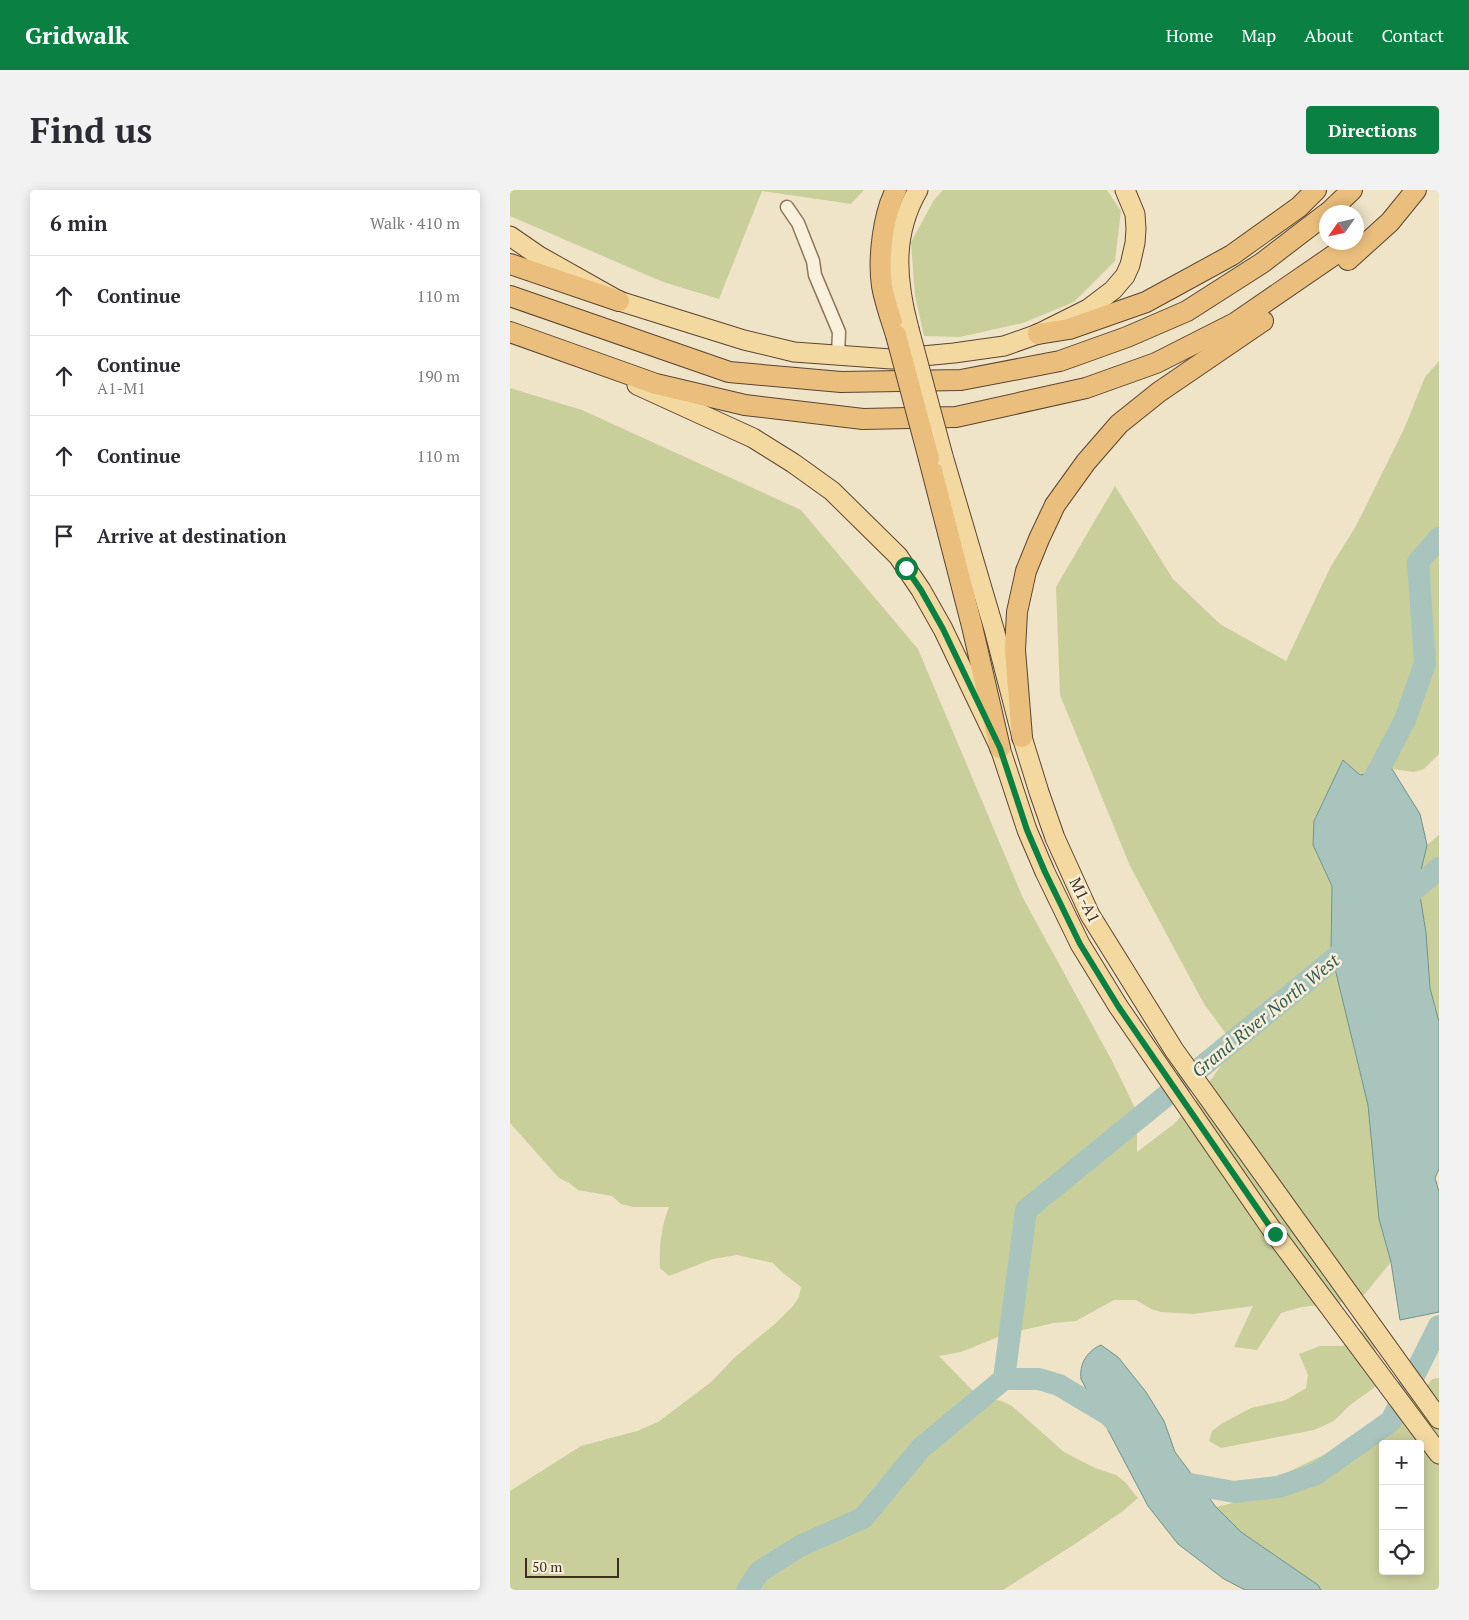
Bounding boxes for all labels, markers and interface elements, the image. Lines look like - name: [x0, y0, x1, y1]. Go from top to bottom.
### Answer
- text: Gridwalk: [25, 19, 129, 51]
- text: Home: [1166, 23, 1213, 47]
- text: Map: [1241, 23, 1276, 47]
- text: About: [1304, 23, 1353, 47]
- text: Contact: [1381, 23, 1444, 47]
- button: Directions: [1306, 106, 1439, 154]
- text: Find us: [30, 107, 152, 153]
- north arrow: [1319, 205, 1364, 250]
- text: 6 min: [50, 209, 107, 237]
- text: Walk · 410 m: [370, 212, 460, 234]
- icon: ahead: [50, 282, 78, 310]
- text: Continue: [97, 283, 181, 308]
- text: 110 m: [417, 285, 460, 307]
- text: Continue: [97, 352, 181, 377]
- icon: ahead: [50, 362, 78, 390]
- text: 190 m: [417, 365, 460, 387]
- text: A1-M1: [97, 377, 146, 399]
- icon: ahead: [50, 442, 78, 470]
- text: Continue: [97, 443, 181, 468]
- text: 110 m: [417, 445, 460, 467]
- icon: arrive: [50, 522, 78, 550]
- text: Arrive at destination: [97, 523, 286, 548]
- route start: [895, 557, 918, 580]
- street label: M1-A1: [1065, 874, 1105, 926]
- water label: Grand River North West: [1186, 947, 1345, 1082]
- route end: [1264, 1223, 1287, 1246]
- map controls: [1379, 1440, 1424, 1575]
- button: +: [1379, 1440, 1424, 1485]
- button: −: [1379, 1485, 1424, 1530]
- button: locate: [1379, 1530, 1424, 1575]
- scale bar: [525, 1555, 619, 1578]
- text: 50 m: [532, 1557, 562, 1576]

